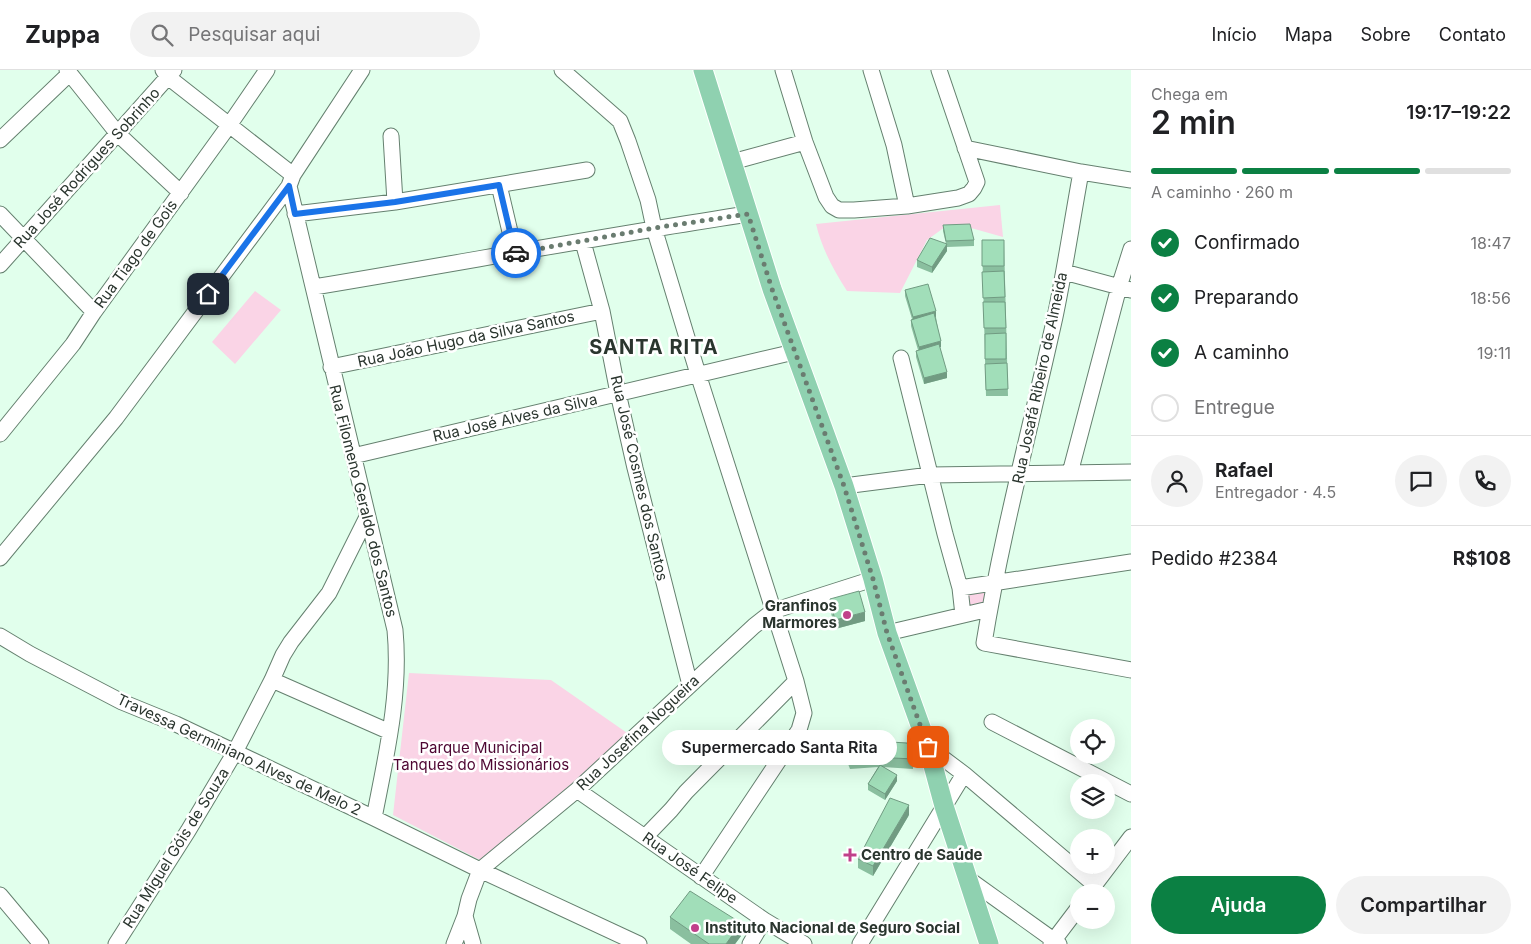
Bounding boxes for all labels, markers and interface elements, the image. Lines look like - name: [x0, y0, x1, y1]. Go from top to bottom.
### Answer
- search box: [130, 12, 480, 57]
- text: Zuppa: [25, 20, 100, 49]
- icon: search: [148, 21, 176, 49]
- text: Pesquisar aqui: [188, 23, 320, 46]
- text: Início: [1212, 24, 1257, 45]
- text: Mapa: [1285, 24, 1332, 45]
- text: Sobre: [1360, 24, 1411, 45]
- text: Contato: [1439, 24, 1506, 45]
- street label: Rua José Rodrigues Sobrinho: [9, 83, 164, 252]
- text: Chega em: [1151, 84, 1228, 104]
- text: 19:17–19:22: [1406, 101, 1511, 124]
- text: 2 min: [1151, 103, 1236, 142]
- text: A caminho · 260 m: [1151, 182, 1293, 202]
- street label: Rua Tiago de Gois: [90, 196, 181, 312]
- courier: [491, 228, 541, 278]
- icon: check: [1151, 229, 1179, 257]
- text: Confirmado: [1194, 231, 1300, 254]
- text: 18:47: [1471, 233, 1511, 253]
- icon: car: [502, 239, 530, 267]
- street label: Rua Josafá Ribeiro de Almeida: [1008, 270, 1071, 485]
- pin: [187, 273, 229, 315]
- icon: home: [194, 280, 222, 308]
- icon: check: [1151, 284, 1179, 312]
- text: Preparando: [1194, 286, 1299, 309]
- text: 18:56: [1470, 288, 1511, 308]
- street label: Rua João Hugo da Silva Santos: [356, 306, 576, 371]
- district label: SANTA RITA: [589, 335, 719, 359]
- icon: check: [1151, 339, 1179, 367]
- text: A caminho: [1194, 341, 1289, 364]
- text: 19:11: [1477, 343, 1511, 363]
- street label: Rua José Cosmes dos Santos: [607, 373, 672, 583]
- street label: Rua Filomeno Geraldo dos Santos: [325, 383, 402, 619]
- street label: Rua José Alves da Silva: [431, 389, 599, 446]
- text: Entregue: [1194, 396, 1275, 419]
- button: person: [1151, 455, 1203, 507]
- button: chat: [1395, 455, 1447, 507]
- button: phone: [1459, 455, 1511, 507]
- text: Rafael: [1215, 459, 1273, 482]
- text: Entregador · 4.5: [1215, 482, 1336, 502]
- text: Pedido #2384: [1151, 547, 1278, 570]
- text: R$108: [1453, 547, 1511, 570]
- place label: Granfinos Marmores: [762, 596, 837, 632]
- marker: Granfinos Marmores: [841, 609, 853, 621]
- street label: Rua Josefina Nogueira: [572, 671, 703, 794]
- street label: Travessa Germiniano Alves de Melo 2: [114, 689, 364, 820]
- map controls: [1070, 719, 1115, 929]
- button: locate: [1070, 719, 1115, 764]
- pin: [907, 726, 949, 768]
- callout: Supermercado Santa Rita: [663, 730, 898, 764]
- icon: bag: [914, 733, 942, 761]
- text: Supermercado Santa Rita: [681, 737, 878, 757]
- park label: Parque Municipal Tanques do Missionários: [393, 738, 569, 774]
- street label: Rua Miguel Góis de Souza: [118, 764, 233, 931]
- button: layers: [1070, 774, 1115, 819]
- street label: Rua José Felipe: [639, 828, 742, 907]
- button: +: [1070, 829, 1115, 874]
- place label: Centro de Saúde: [861, 845, 983, 864]
- marker: Centro de Saúde: [843, 848, 857, 862]
- button: Ajuda: [1151, 876, 1326, 934]
- button: Compartilhar: [1336, 876, 1511, 934]
- button: −: [1070, 884, 1115, 929]
- place label: Instituto Nacional de Seguro Social: [705, 918, 960, 937]
- marker: Instituto Nacional de Seguro Social: [689, 922, 701, 934]

